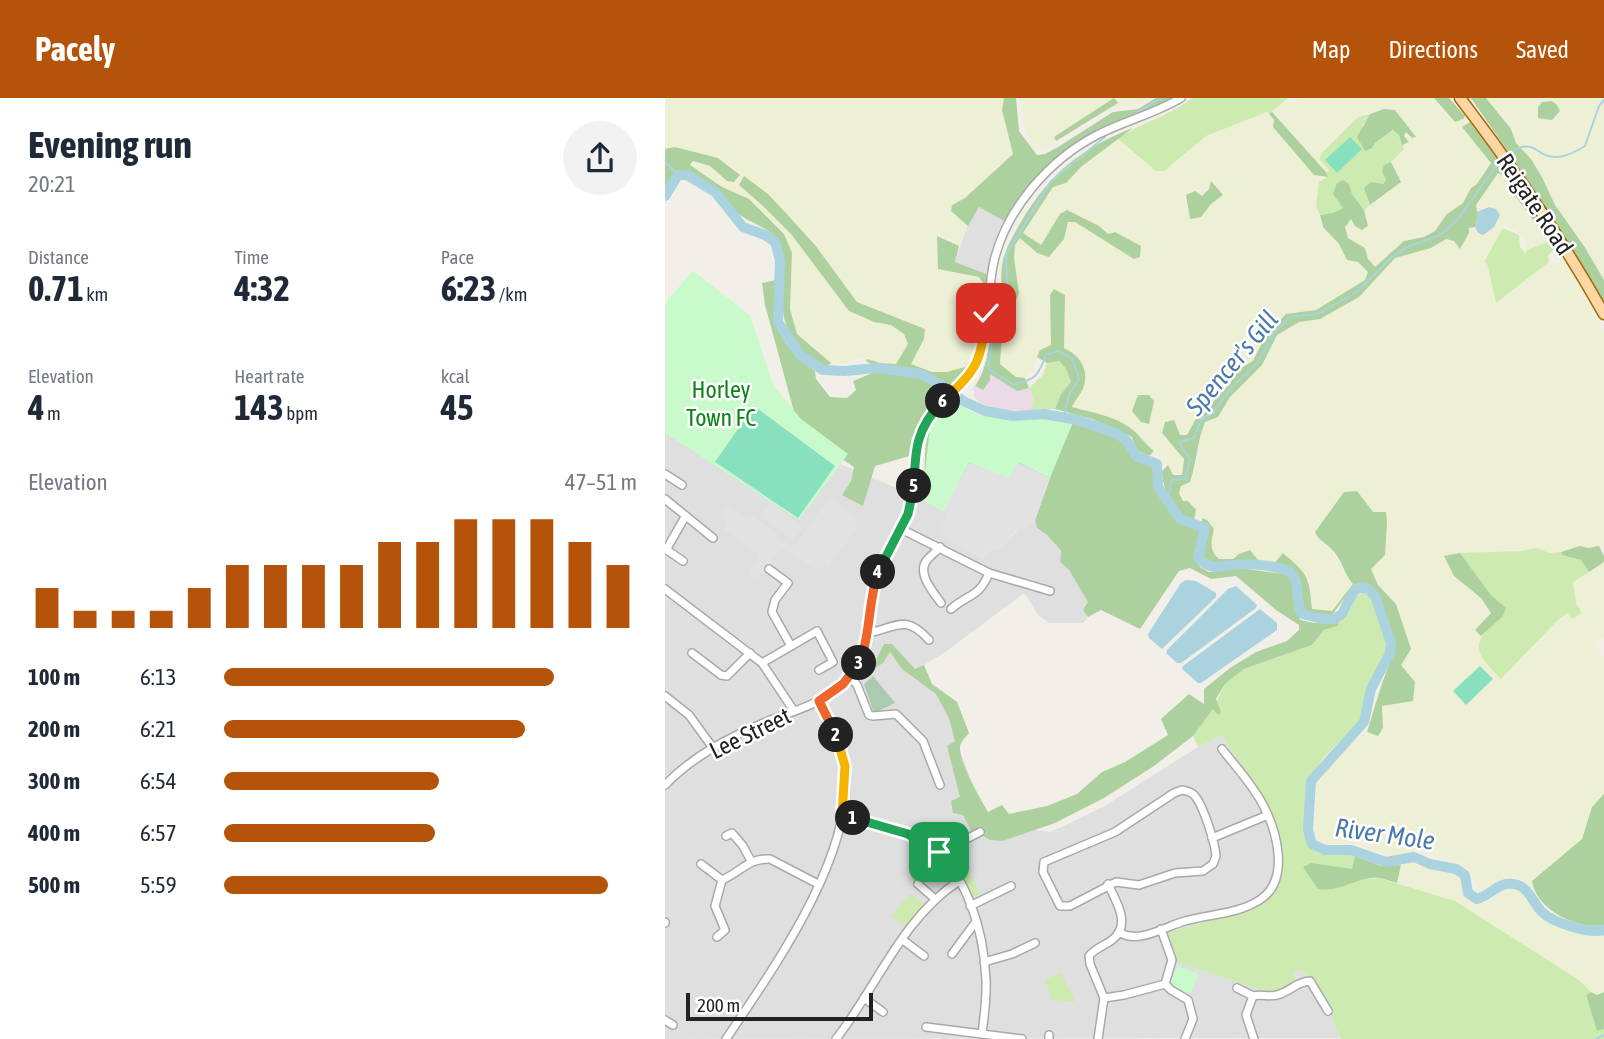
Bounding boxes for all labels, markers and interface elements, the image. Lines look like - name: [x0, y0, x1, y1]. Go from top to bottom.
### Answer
- text: Pacely: [35, 30, 115, 68]
- text: Map: [1312, 36, 1350, 63]
- text: Directions: [1388, 36, 1478, 63]
- text: Saved: [1516, 36, 1569, 63]
- button: share: [563, 121, 637, 195]
- text: Evening run: [28, 123, 192, 166]
- street label: Reigate Road: [1491, 148, 1579, 260]
- text: 20:21: [28, 171, 76, 197]
- text: Distance: [28, 246, 89, 268]
- text: Time: [234, 246, 269, 268]
- text: Pace: [441, 246, 474, 268]
- text: 0.71: [28, 268, 84, 308]
- text: 4:32: [234, 268, 290, 308]
- text: 6:23: [441, 268, 496, 308]
- text: km: [84, 283, 108, 305]
- text: /km: [496, 283, 527, 305]
- pin: [956, 283, 1016, 343]
- icon: check: [967, 294, 1005, 332]
- water label: Spencer's Gill: [1179, 305, 1284, 422]
- text: Elevation: [28, 365, 94, 387]
- text: Heart rate: [234, 365, 304, 387]
- text: kcal: [441, 365, 470, 387]
- park label: Horley Town FC: [686, 376, 756, 431]
- pin: 6: [925, 384, 961, 418]
- text: 4: [28, 387, 44, 427]
- text: 143: [234, 387, 284, 427]
- text: 45: [441, 387, 474, 427]
- text: 6: [938, 389, 947, 411]
- text: m: [44, 402, 61, 424]
- text: bpm: [284, 402, 318, 424]
- pin: 5: [897, 468, 931, 504]
- text: Elevation: [28, 469, 108, 495]
- text: 47–51 m: [565, 469, 637, 495]
- text: 5: [909, 474, 918, 496]
- pin: 4: [861, 554, 895, 589]
- text: 4: [873, 560, 882, 582]
- pin: 3: [841, 646, 877, 680]
- text: 3: [854, 651, 863, 673]
- text: 100 m: [28, 664, 80, 690]
- text: 6:13: [140, 664, 177, 690]
- street label: Lee Street: [705, 702, 795, 764]
- text: 200 m: [28, 716, 80, 742]
- text: 6:21: [140, 716, 177, 742]
- pin: 2: [819, 718, 853, 752]
- text: 2: [831, 723, 840, 745]
- text: 300 m: [28, 768, 80, 794]
- text: 6:54: [140, 768, 177, 794]
- pin: 1: [835, 800, 871, 836]
- text: 1: [848, 806, 857, 828]
- water label: River Mole: [1333, 812, 1437, 856]
- text: 400 m: [28, 820, 80, 846]
- text: 6:57: [140, 820, 177, 846]
- pin: [909, 822, 969, 882]
- icon: arrive: [920, 833, 958, 871]
- text: 500 m: [28, 872, 80, 898]
- text: 5:59: [140, 872, 177, 898]
- scale bar: [686, 990, 873, 1022]
- text: 200 m: [697, 994, 740, 1016]

